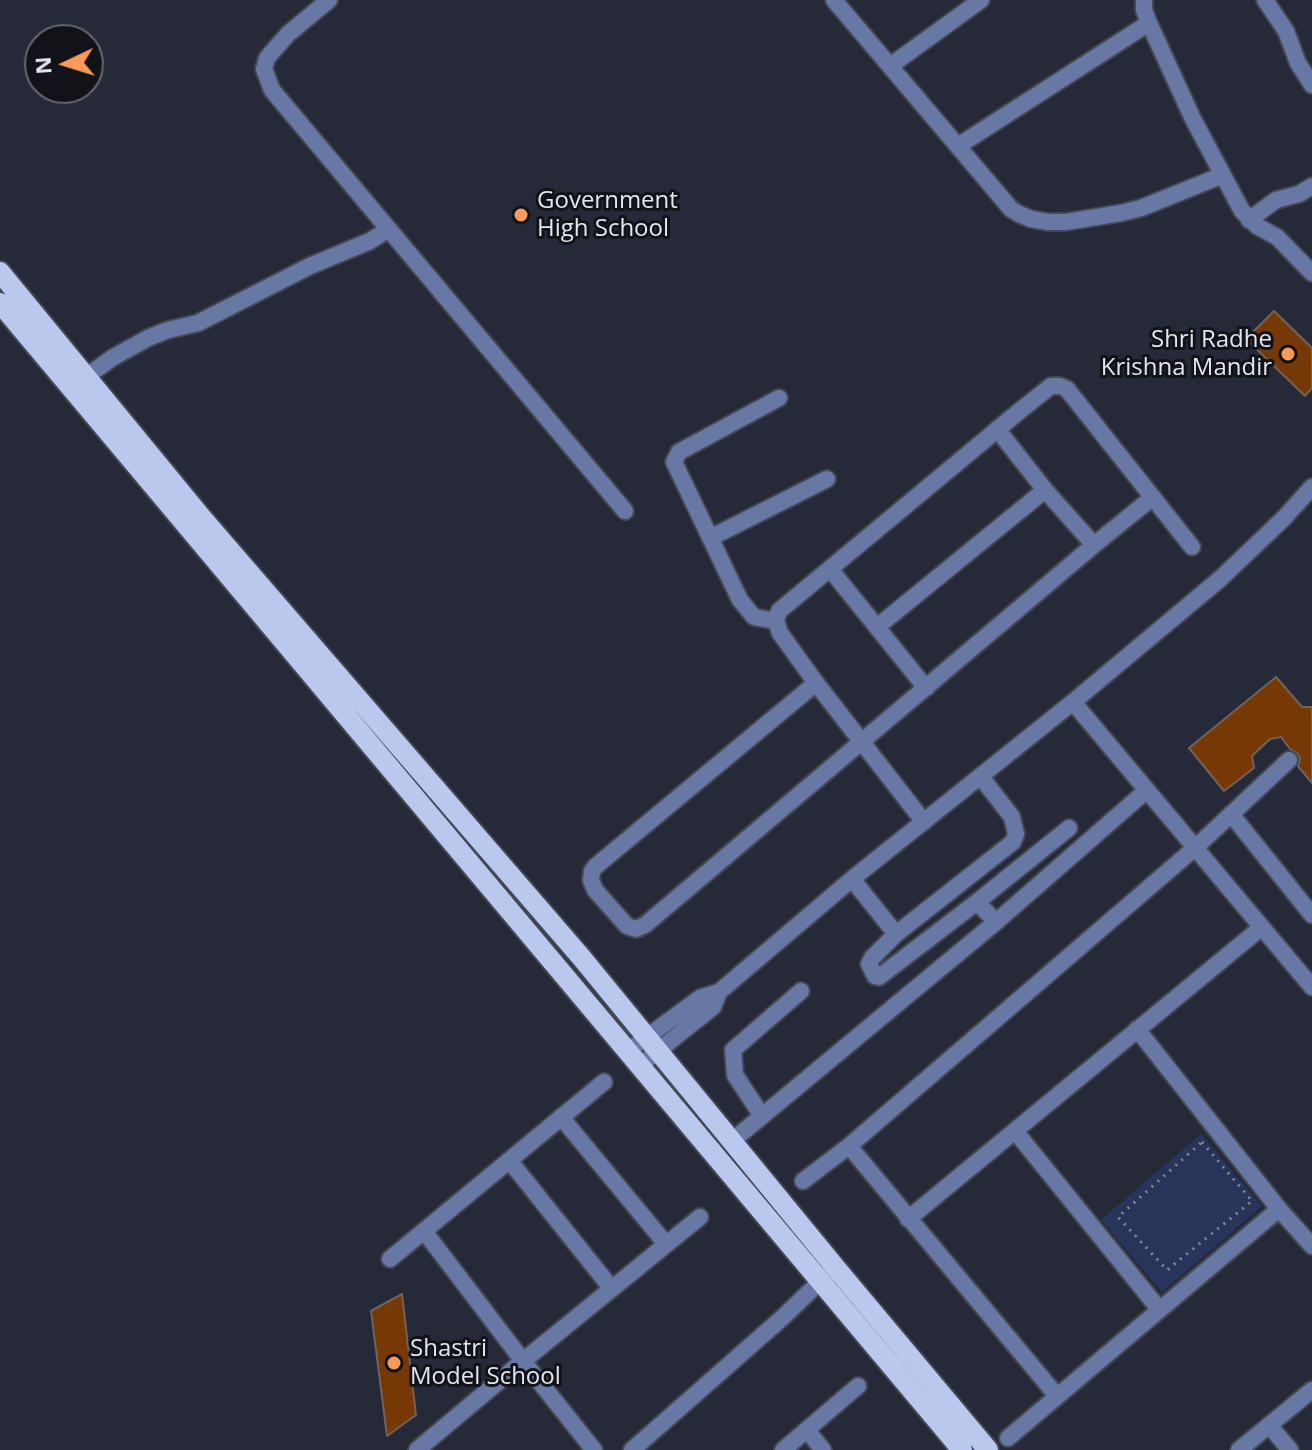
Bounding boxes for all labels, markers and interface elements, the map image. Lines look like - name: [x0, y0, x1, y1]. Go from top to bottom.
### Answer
- north arrow: [24, 24, 104, 104]
- text: N: [26, 56, 58, 76]
- place label: Government High School: [537, 187, 678, 243]
- marker: Government High School: [512, 206, 530, 224]
- place label: Shri Radhe Krishna Mandir: [1101, 326, 1272, 382]
- marker: Shri Radhe Krishna Mandir: [1279, 345, 1297, 363]
- place label: Shastri Model School: [410, 1335, 561, 1391]
- marker: Shastri Model School: [385, 1354, 403, 1372]

